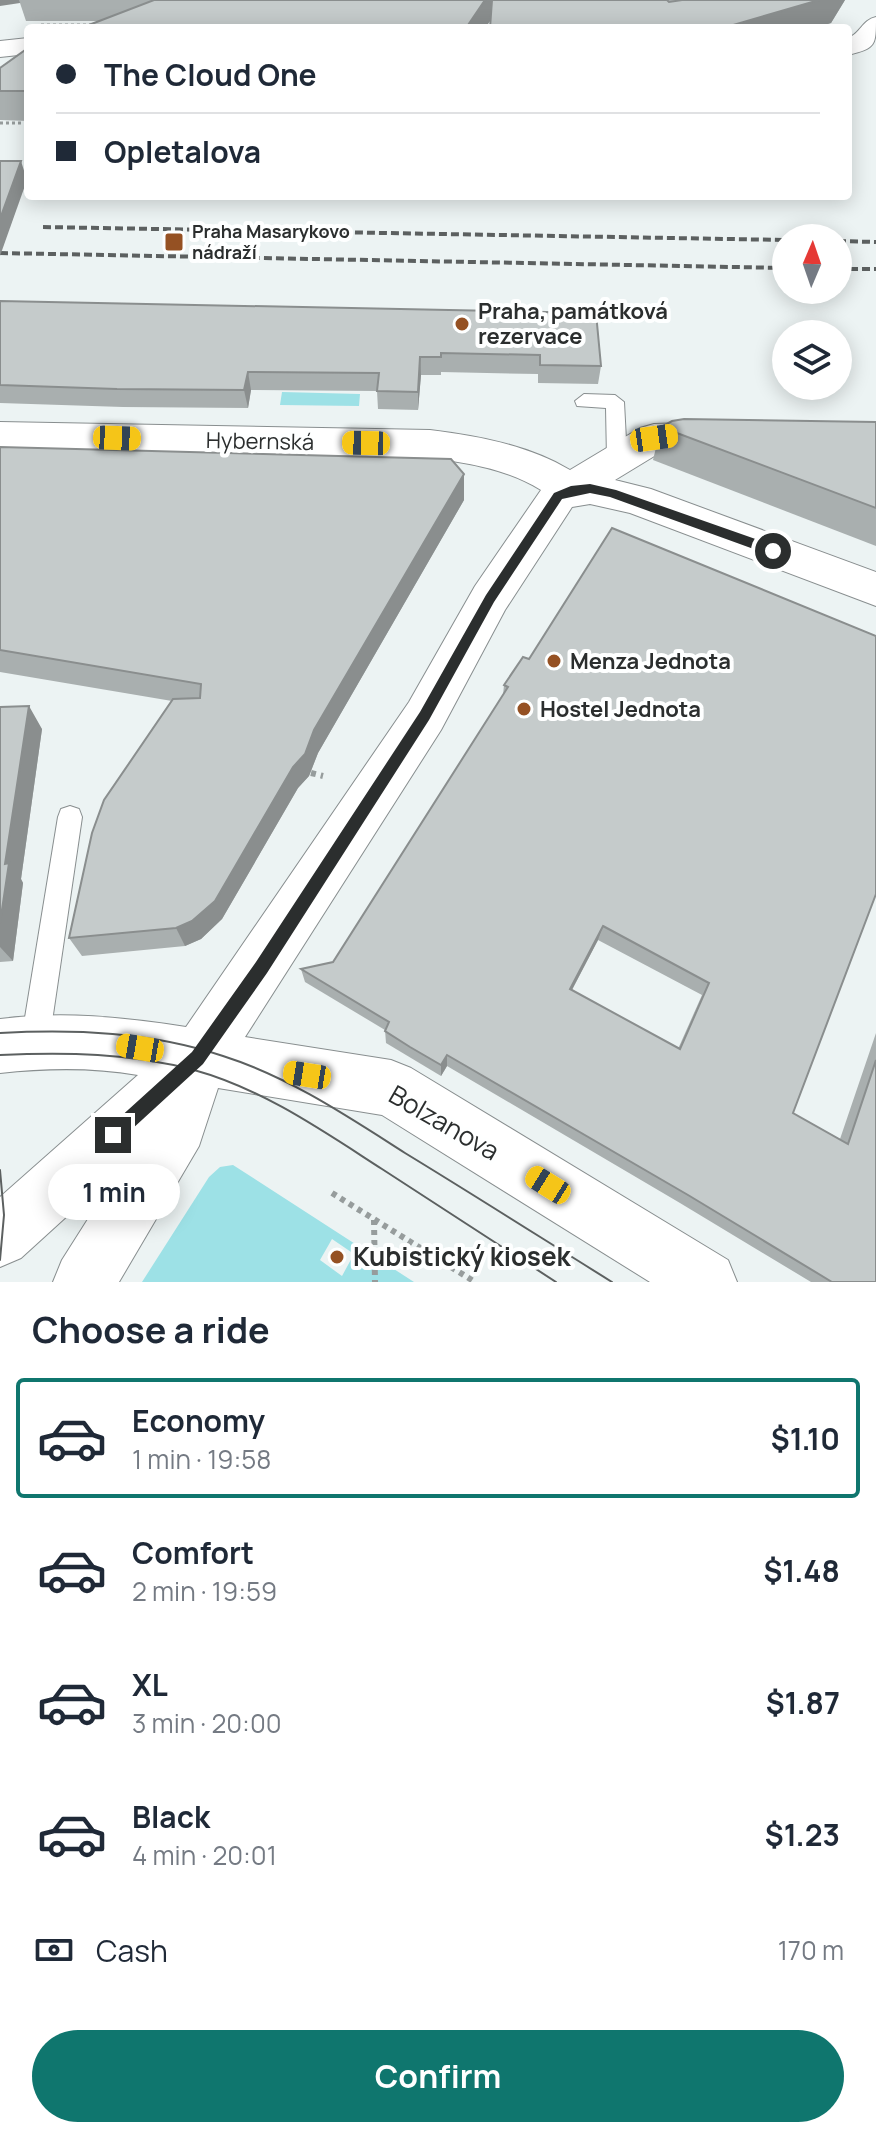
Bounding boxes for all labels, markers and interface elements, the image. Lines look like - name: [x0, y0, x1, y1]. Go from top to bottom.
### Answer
- text: The Cloud One: [104, 54, 316, 95]
- text: Opletalova: [104, 131, 261, 172]
- place label: Praha Masarykovo nádraží: [192, 219, 350, 264]
- north arrow: [772, 224, 852, 304]
- map controls: [772, 224, 852, 400]
- marker: Praha Masarykovo nádraží: [163, 231, 185, 253]
- place label: Praha, památková rezervace: [478, 296, 668, 351]
- marker: Praha, památková rezervace: [453, 315, 471, 333]
- button: layers: [772, 320, 852, 400]
- car: [629, 423, 679, 453]
- car: [93, 425, 141, 451]
- street label: Hybernská: [206, 425, 314, 457]
- car: [342, 431, 390, 455]
- route start: [755, 533, 791, 569]
- place label: Menza Jednota: [570, 646, 731, 676]
- marker: Menza Jednota: [545, 652, 563, 670]
- place label: Hostel Jednota: [540, 694, 701, 724]
- marker: Hostel Jednota: [515, 700, 533, 718]
- car: [114, 1032, 166, 1064]
- car: [281, 1059, 333, 1091]
- street label: Bolzanova: [383, 1076, 506, 1168]
- route end: [95, 1117, 131, 1153]
- car: [521, 1162, 575, 1208]
- callout: 1 min: [47, 1163, 179, 1219]
- text: 1 min: [82, 1174, 146, 1210]
- place label: Kubistický kiosek: [353, 1238, 572, 1274]
- marker: Kubistický kiosek: [328, 1248, 346, 1266]
- text: Choose a ride: [32, 1305, 270, 1354]
- text: Economy: [132, 1400, 265, 1441]
- icon: car: [36, 1402, 108, 1474]
- text: $1.10: [771, 1418, 840, 1459]
- text: 1 min · 19:58: [132, 1441, 271, 1477]
- text: Comfort: [132, 1532, 254, 1573]
- icon: car: [36, 1534, 108, 1606]
- text: $1.48: [763, 1550, 840, 1591]
- text: 2 min · 19:59: [132, 1573, 277, 1609]
- text: XL: [132, 1664, 168, 1705]
- icon: car: [36, 1666, 108, 1738]
- text: $1.87: [766, 1682, 840, 1723]
- text: 3 min · 20:00: [132, 1705, 282, 1741]
- text: Black: [132, 1796, 210, 1837]
- icon: car: [36, 1798, 108, 1870]
- text: $1.23: [765, 1814, 840, 1855]
- text: 4 min · 20:01: [132, 1837, 277, 1873]
- icon: cash: [32, 1928, 76, 1972]
- text: Cash: [96, 1930, 168, 1971]
- text: 170 m: [778, 1932, 844, 1968]
- button: Confirm: [32, 2030, 844, 2122]

